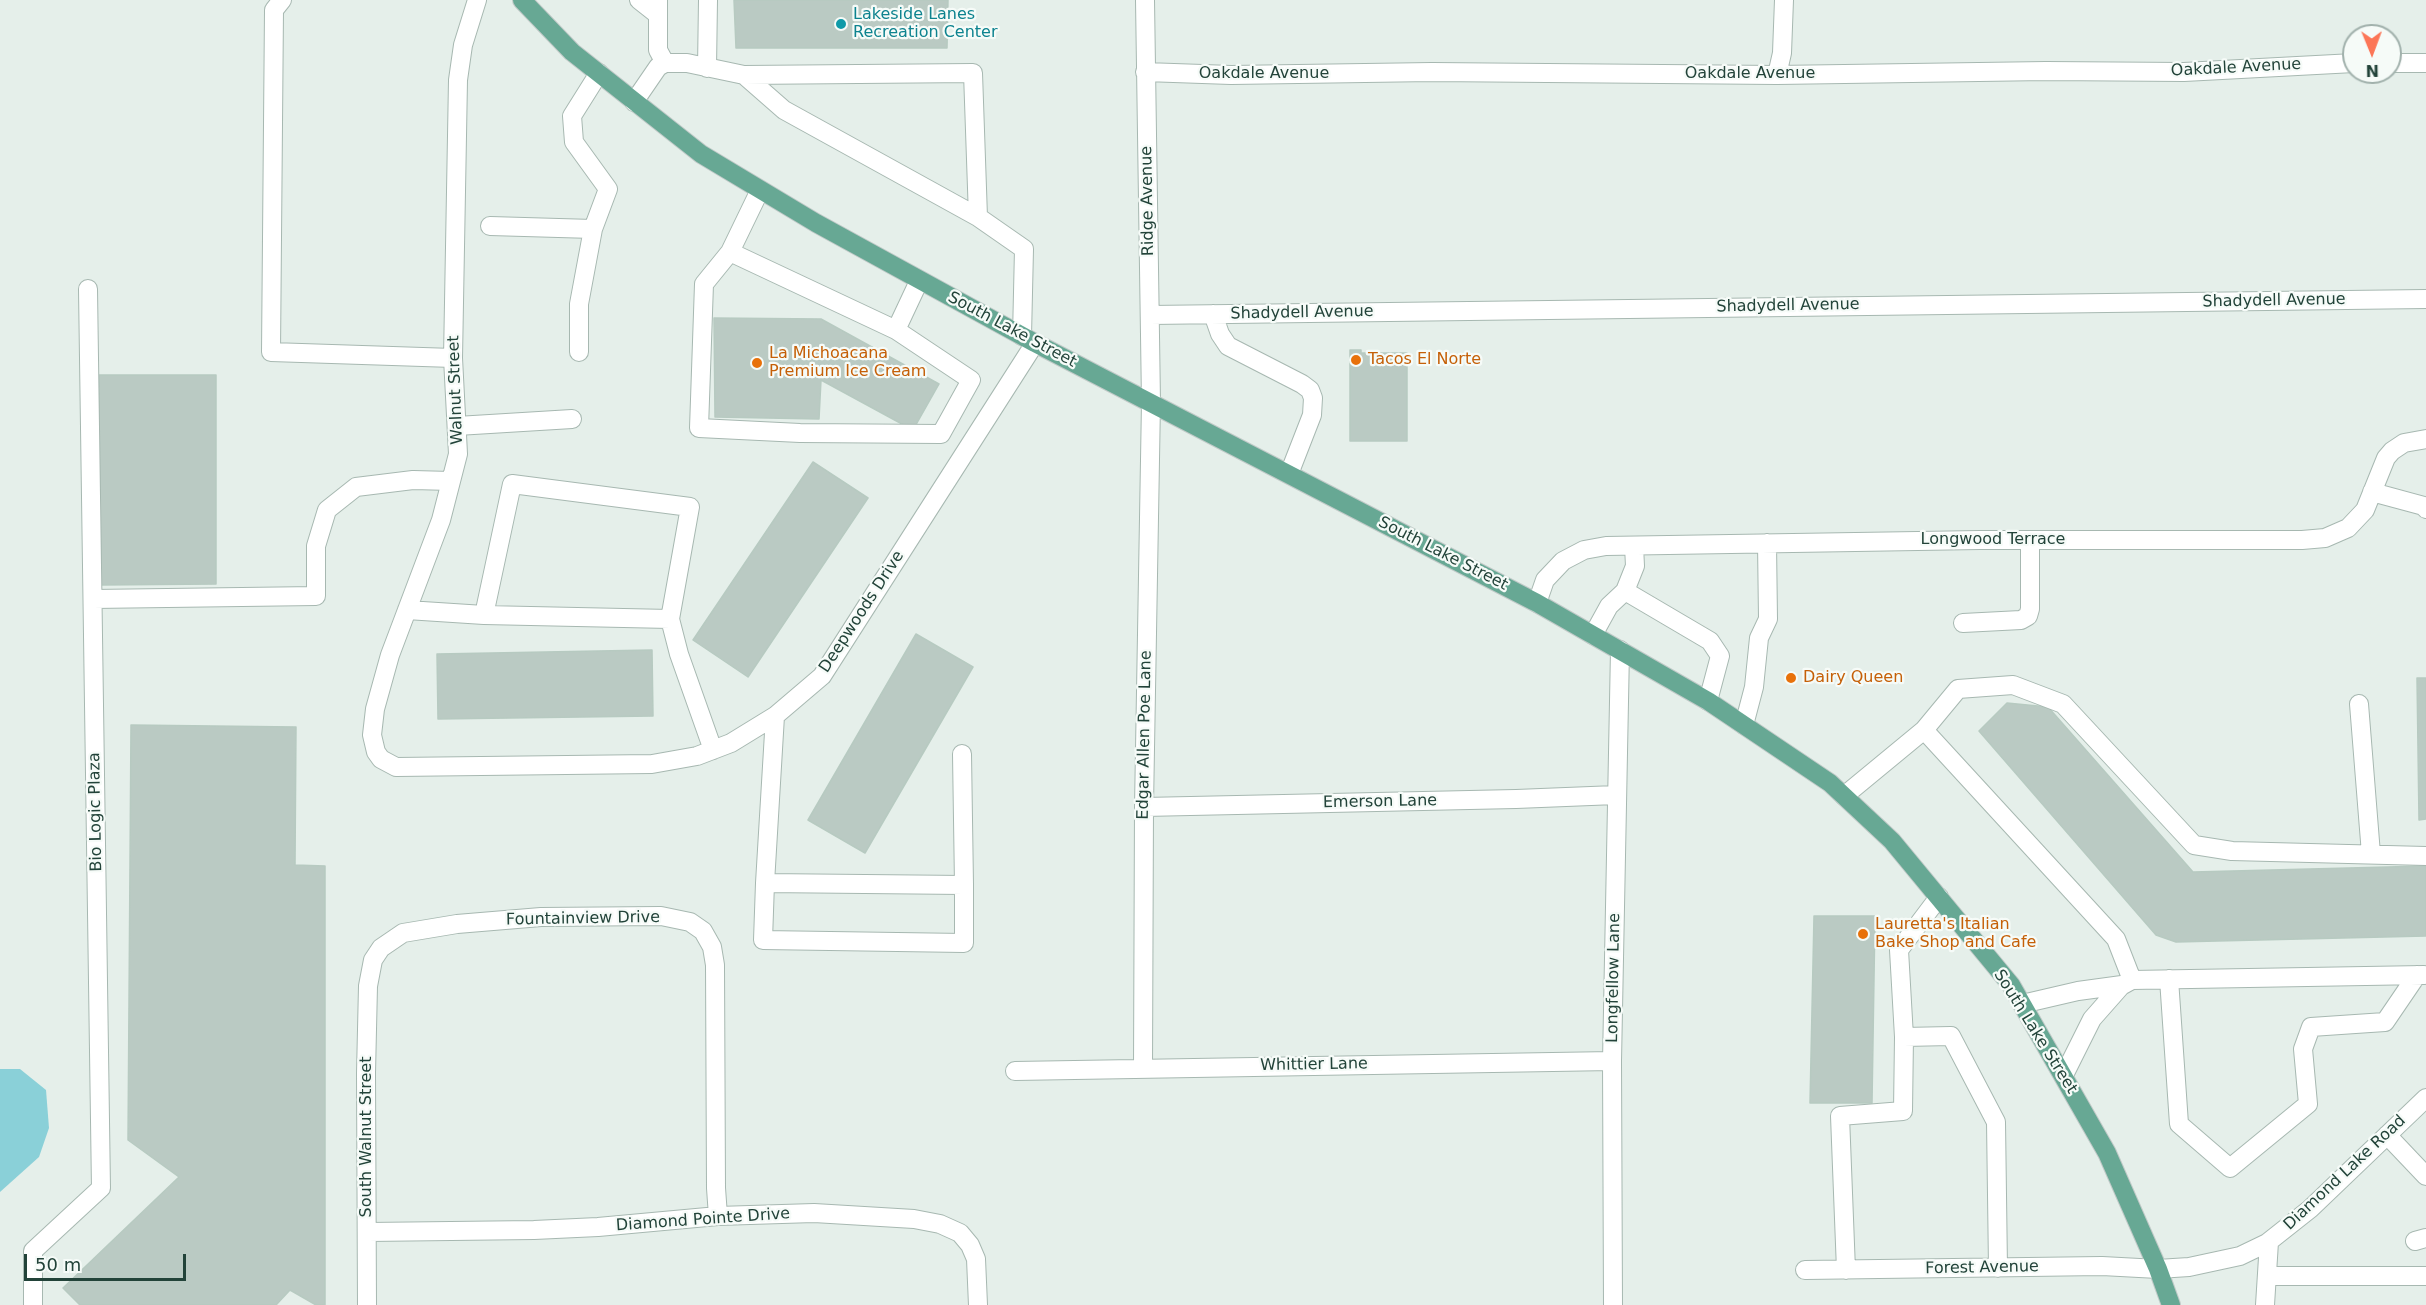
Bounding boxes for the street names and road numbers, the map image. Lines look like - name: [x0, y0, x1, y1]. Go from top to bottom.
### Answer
- street label: Oakdale Avenue: [2170, 55, 2302, 81]
- street label: Oakdale Avenue: [1199, 64, 1329, 84]
- street label: Oakdale Avenue: [1685, 64, 1815, 84]
- street label: Ridge Avenue: [1137, 146, 1159, 256]
- street label: South Lake Street: [945, 288, 1079, 372]
- street label: Shadydell Avenue: [2202, 290, 2346, 312]
- street label: Shadydell Avenue: [1716, 295, 1860, 317]
- street label: Shadydell Avenue: [1230, 302, 1374, 324]
- street label: Walnut Street: [444, 335, 468, 445]
- street label: South Lake Street: [1375, 513, 1511, 595]
- street label: Longwood Terrace: [1921, 530, 2065, 550]
- street label: Deepwoods Drive: [816, 548, 908, 676]
- street label: Edgar Allen Poe Lane: [1134, 650, 1156, 820]
- street label: Bio Logic Plaza: [85, 752, 107, 872]
- street label: Emerson Lane: [1323, 791, 1437, 813]
- street label: Fountainview Drive: [506, 908, 660, 930]
- street label: Longfellow Lane: [1603, 913, 1625, 1043]
- street label: South Lake Street: [1989, 966, 2081, 1098]
- street label: Whittier Lane: [1260, 1054, 1368, 1076]
- street label: South Walnut Street: [357, 1057, 377, 1217]
- street label: Diamond Lake Road: [2280, 1111, 2410, 1235]
- street label: Diamond Pointe Drive: [615, 1204, 791, 1236]
- street label: Forest Avenue: [1925, 1257, 2039, 1279]

